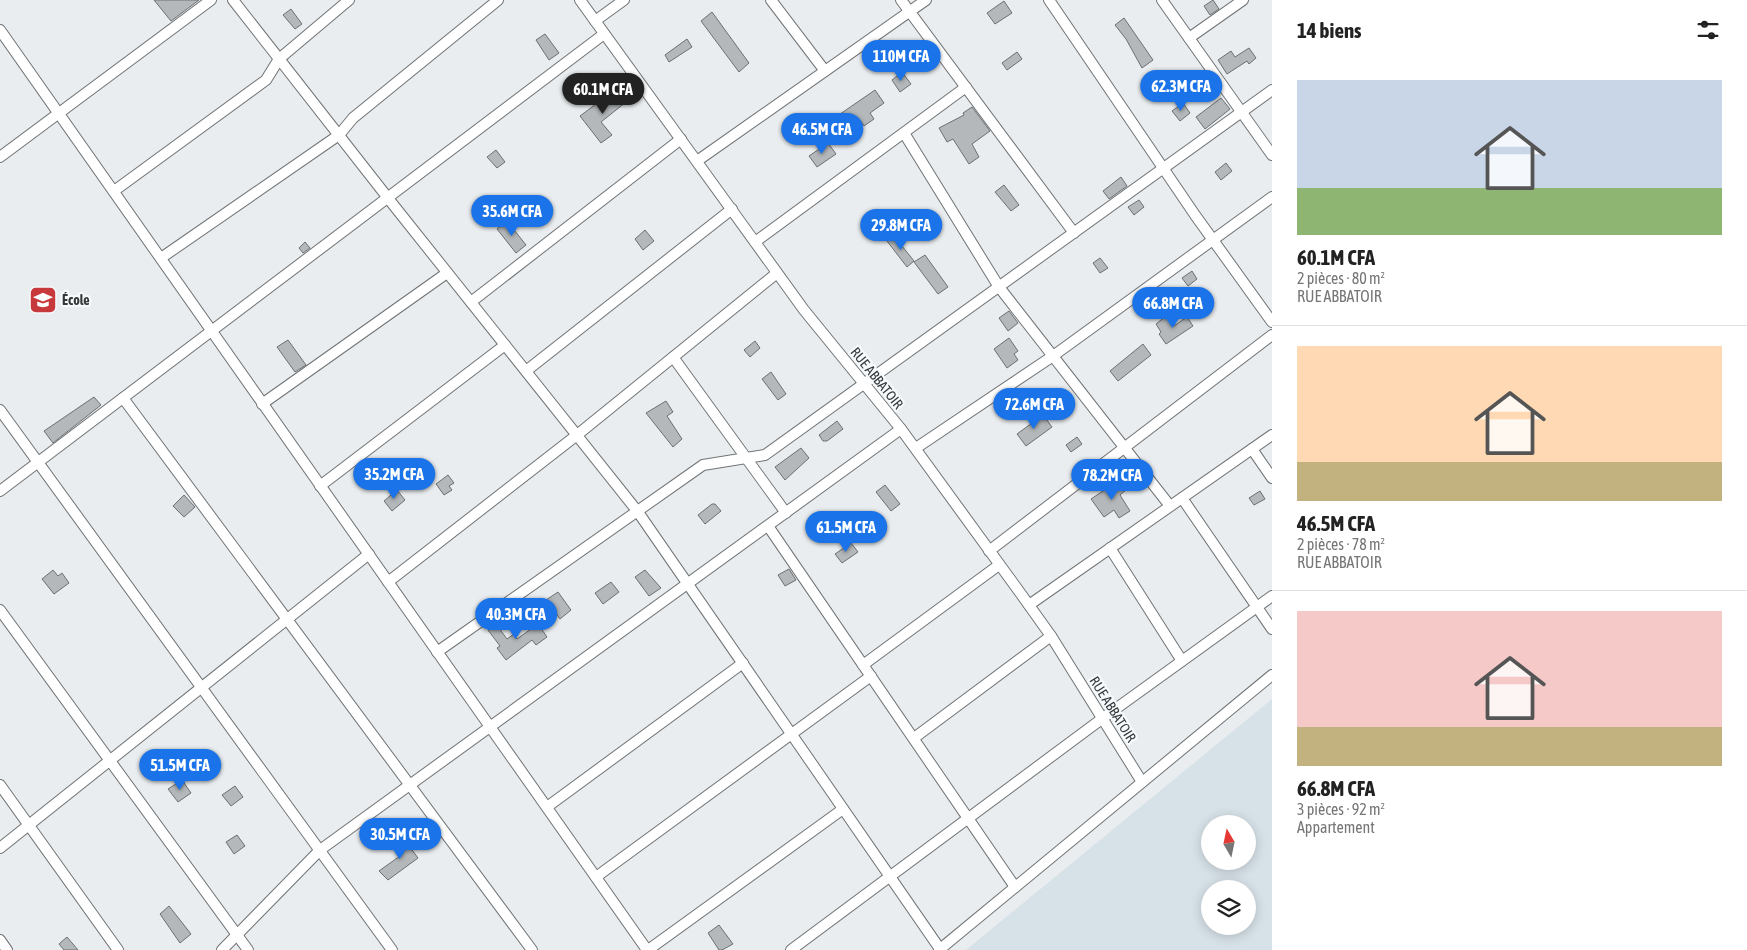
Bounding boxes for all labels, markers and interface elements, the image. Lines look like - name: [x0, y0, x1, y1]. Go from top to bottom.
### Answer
- icon: filters: [1694, 16, 1722, 44]
- text: 14 biens: [1297, 18, 1362, 42]
- pin: 110M CFA: [849, 39, 953, 82]
- text: 110M CFA: [873, 47, 929, 65]
- pin: 62.3M CFA: [1124, 70, 1238, 112]
- pin: 60.1M CFA: [546, 72, 660, 115]
- text: 62.3M CFA: [1151, 77, 1211, 95]
- text: 60.1M CFA: [573, 80, 633, 98]
- pin: 46.5M CFA: [765, 112, 879, 155]
- icon: home: [1465, 113, 1555, 203]
- text: 46.5M CFA: [792, 120, 852, 138]
- pin: 35.6M CFA: [455, 194, 569, 237]
- text: 35.6M CFA: [482, 202, 542, 220]
- pin: 29.8M CFA: [844, 208, 958, 251]
- text: 29.8M CFA: [871, 216, 931, 234]
- text: 60.1M CFA: [1297, 245, 1375, 269]
- text: 2 pièces · 80 m²: [1297, 269, 1385, 287]
- school or university icon: École: [28, 285, 58, 315]
- pin: 66.8M CFA: [1116, 286, 1230, 329]
- text: RUE ABBATOIR: [1297, 287, 1382, 305]
- place label: École: [62, 292, 90, 308]
- text: 66.8M CFA: [1143, 294, 1203, 312]
- street label: RUE ABBATOIR: [847, 344, 907, 412]
- icon: home: [1465, 378, 1555, 468]
- pin: 72.6M CFA: [977, 388, 1091, 430]
- text: 72.6M CFA: [1004, 395, 1064, 413]
- pin: 35.2M CFA: [337, 458, 451, 500]
- pin: 78.2M CFA: [1055, 458, 1169, 501]
- text: 35.2M CFA: [364, 465, 424, 483]
- text: 78.2M CFA: [1082, 466, 1142, 484]
- pin: 61.5M CFA: [789, 510, 903, 553]
- text: 46.5M CFA: [1297, 511, 1375, 535]
- text: 61.5M CFA: [816, 518, 876, 536]
- text: 2 pièces · 78 m²: [1297, 535, 1385, 553]
- text: RUE ABBATOIR: [1297, 553, 1382, 571]
- pin: 40.3M CFA: [459, 598, 573, 640]
- text: 40.3M CFA: [486, 605, 546, 623]
- icon: home: [1465, 643, 1555, 733]
- street label: RUE ABBATOIR: [1087, 673, 1139, 745]
- pin: 51.5M CFA: [123, 748, 237, 791]
- text: 51.5M CFA: [150, 756, 210, 774]
- text: 66.8M CFA: [1297, 776, 1375, 800]
- text: 3 pièces · 92 m²: [1297, 800, 1385, 818]
- north arrow: [1201, 815, 1256, 870]
- map controls: [1201, 815, 1256, 935]
- pin: 30.5M CFA: [343, 818, 457, 860]
- text: Appartement: [1297, 818, 1375, 836]
- text: 30.5M CFA: [370, 825, 430, 843]
- button: layers: [1201, 880, 1256, 935]

